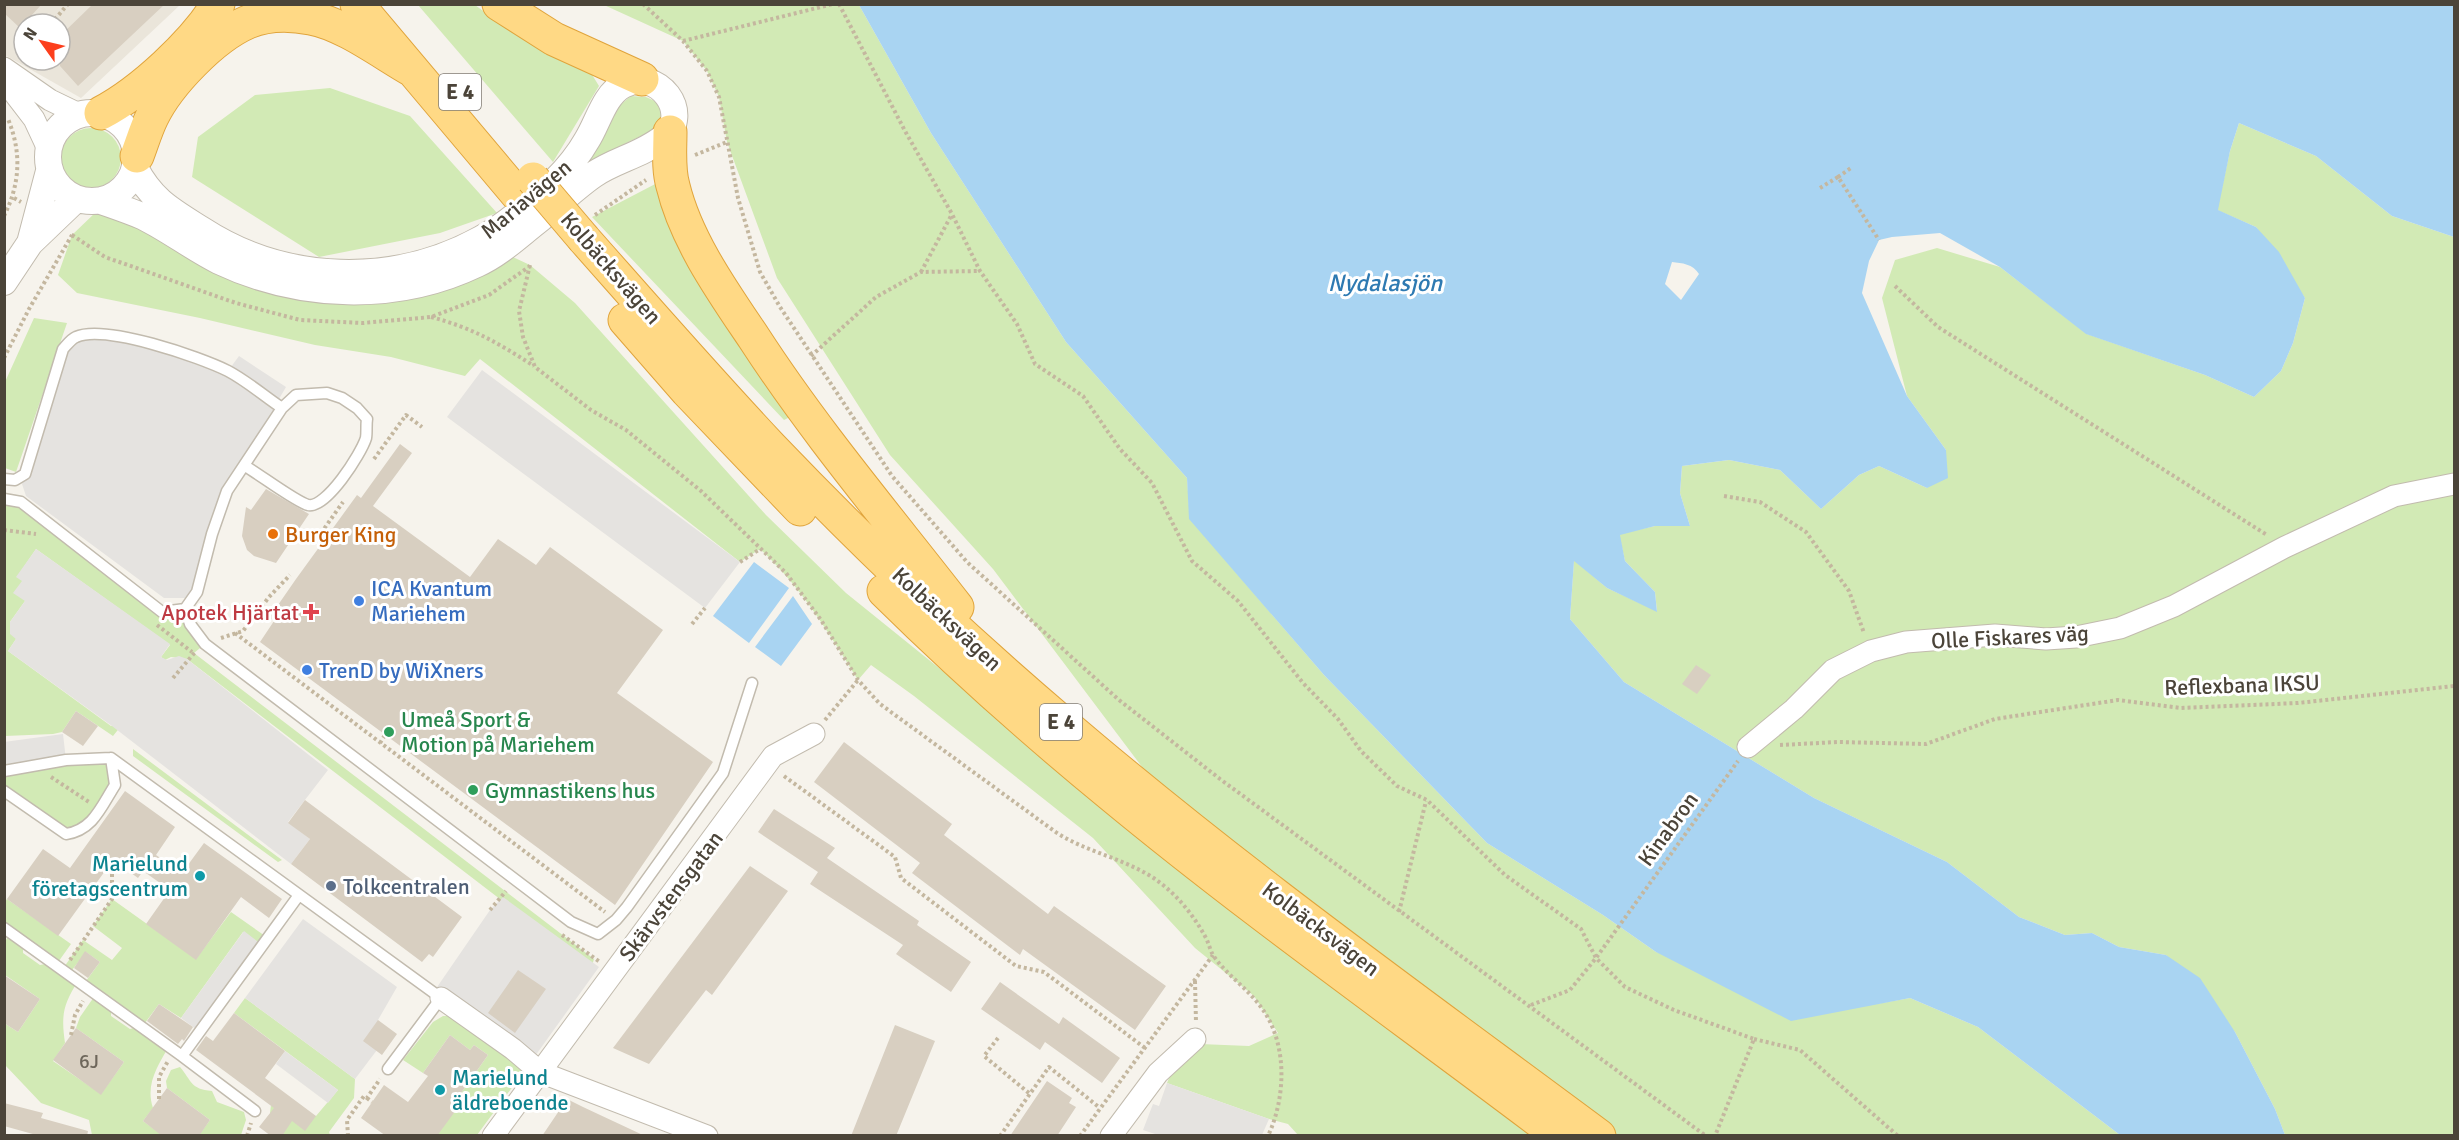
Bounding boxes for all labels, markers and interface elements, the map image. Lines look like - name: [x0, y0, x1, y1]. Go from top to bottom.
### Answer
- north arrow: [12, 12, 72, 72]
- text: N: [19, 24, 42, 44]
- road number: E 4: [439, 74, 481, 110]
- street label: Mariavägen: [475, 153, 577, 245]
- street label: Kolbäcksvägen: [555, 206, 667, 330]
- water label: Nydalasjön: [1328, 268, 1443, 298]
- place label: Burger King: [285, 521, 397, 548]
- marker: Burger King: [266, 527, 280, 541]
- street label: Kolbäcksvägen: [887, 561, 1007, 677]
- place label: ICA Kvantum Mariehem: [371, 575, 492, 627]
- marker: ICA Kvantum Mariehem: [352, 594, 366, 608]
- place label: Apotek Hjärtat: [161, 599, 299, 626]
- marker: Apotek Hjärtat: [304, 605, 318, 619]
- street label: Olle Fiskares väg: [1930, 619, 2090, 655]
- place label: TrenD by WiXners: [319, 657, 484, 684]
- marker: TrenD by WiXners: [300, 663, 314, 677]
- street label: Reflexbana IKSU: [2164, 669, 2320, 701]
- road number: E 4: [1040, 704, 1082, 740]
- place label: Umeå Sport & Motion på Mariehem: [401, 706, 595, 758]
- marker: Umeå Sport & Motion på Mariehem: [382, 725, 396, 739]
- place label: Gymnastikens hus: [485, 777, 655, 804]
- marker: Gymnastikens hus: [466, 783, 480, 797]
- street label: Kinabron: [1632, 787, 1704, 871]
- street label: Skärvstensgatan: [613, 825, 729, 967]
- place label: Marielund företagscentrum: [32, 850, 188, 902]
- marker: Marielund företagscentrum: [193, 869, 207, 883]
- place label: Tolkcentralen: [343, 873, 470, 900]
- street label: Kolbäcksvägen: [1257, 876, 1385, 982]
- marker: Tolkcentralen: [324, 879, 338, 893]
- house number: 6J: [79, 1049, 99, 1074]
- place label: Marielund äldreboende: [452, 1064, 569, 1116]
- marker: Marielund äldreboende: [433, 1083, 447, 1097]

